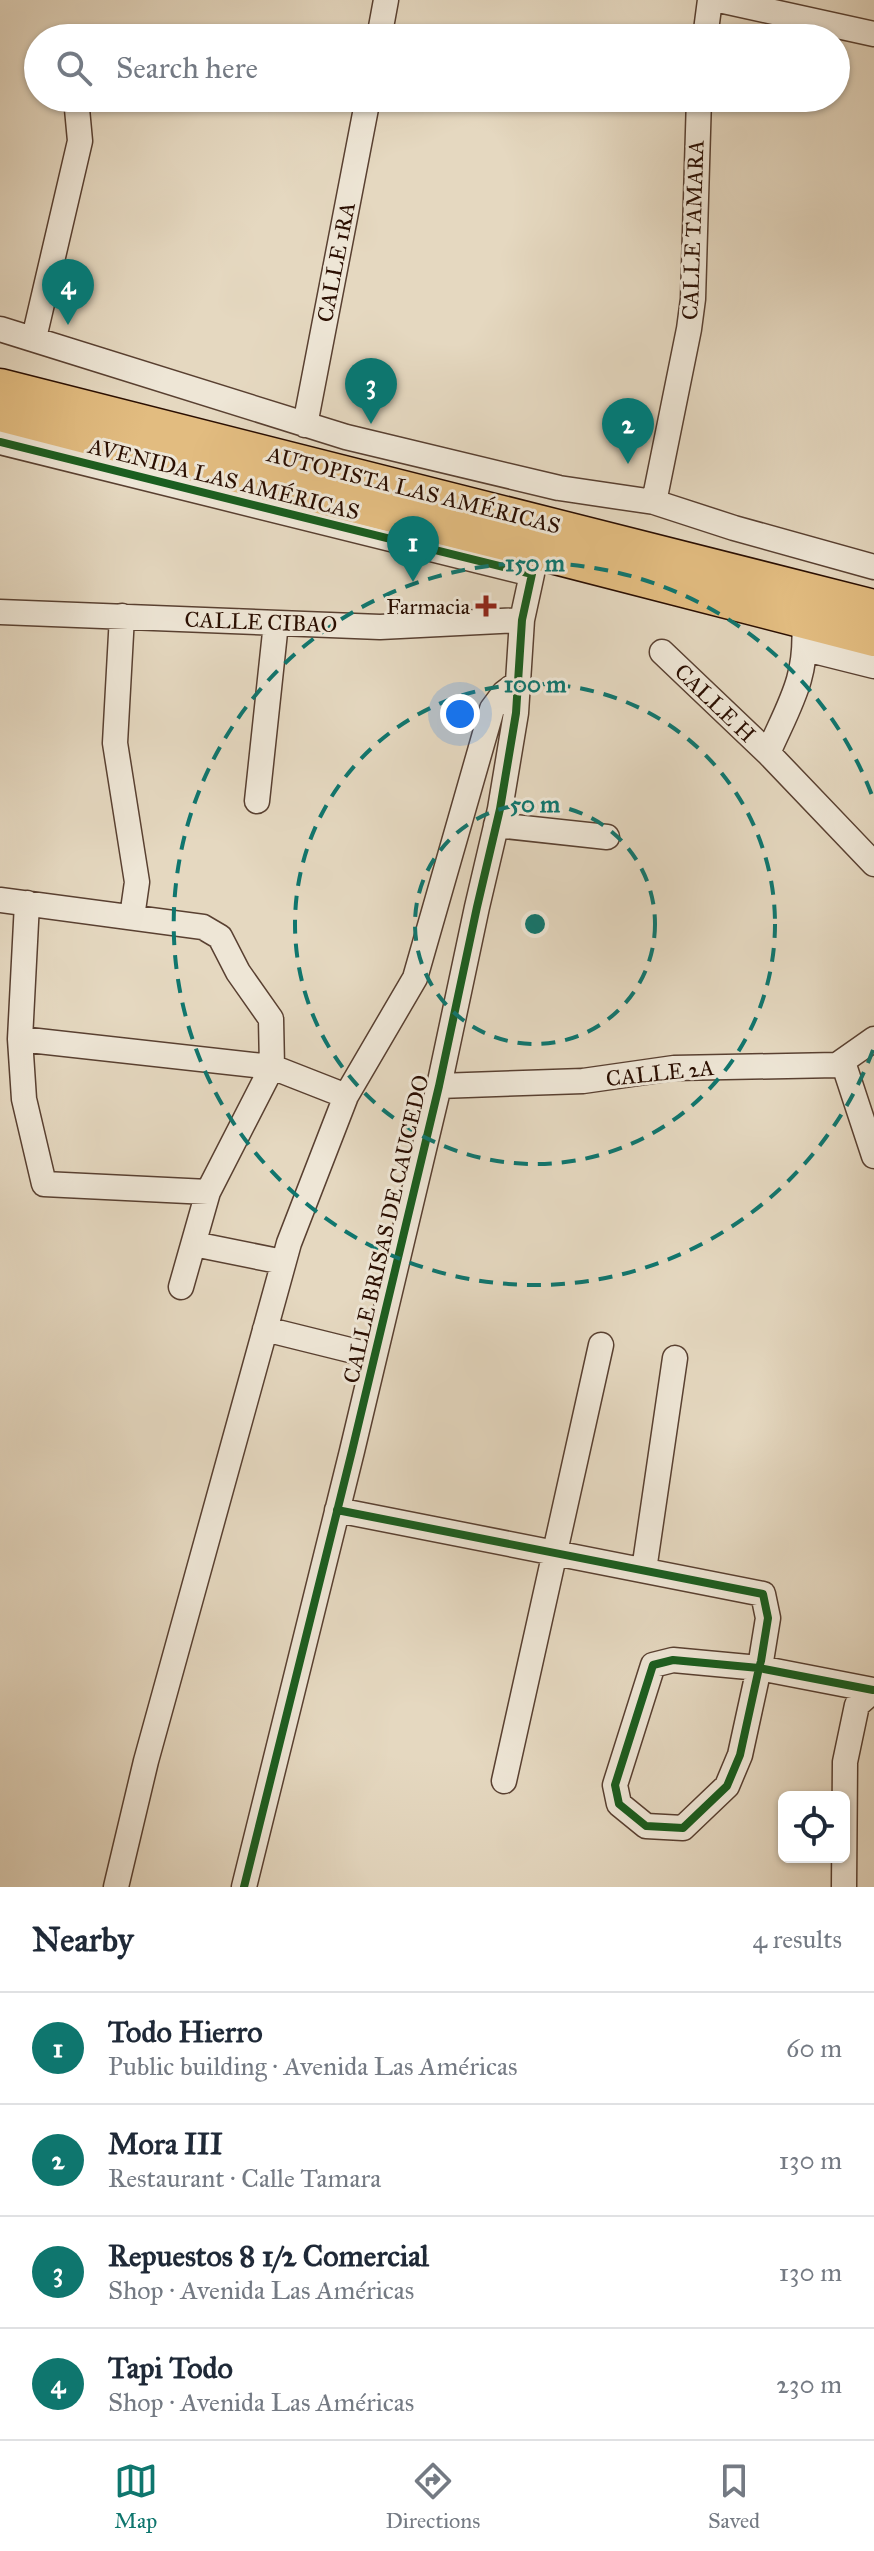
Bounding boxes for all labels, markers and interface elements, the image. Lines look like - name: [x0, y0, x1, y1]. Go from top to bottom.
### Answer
- search box: [24, 24, 850, 112]
- icon: search: [52, 46, 96, 90]
- text: Search here: [116, 50, 258, 86]
- street label: CALLE TAMARA: [676, 139, 710, 320]
- street label: CALLE 1RA: [311, 199, 361, 324]
- pin: 4: [42, 259, 94, 325]
- pin: 3: [345, 358, 397, 424]
- pin: 2: [602, 398, 654, 464]
- street label: AVENIDA LAS AMÉRICAS: [85, 432, 362, 526]
- street label: AUTOPISTA LAS AMÉRICAS: [264, 440, 563, 540]
- pin: 1: [387, 516, 439, 582]
- text: 150 m: [505, 548, 566, 578]
- place label: Farmacia: [386, 593, 471, 620]
- marker: Farmacia: [477, 597, 495, 615]
- street label: CALLE CIBAO: [184, 606, 338, 638]
- street label: CALLE H: [669, 658, 761, 748]
- text: 100 m: [504, 669, 567, 699]
- your location: [440, 694, 480, 734]
- text: 50 m: [510, 789, 561, 819]
- centre of rings: [521, 910, 549, 938]
- street label: CALLE 2A: [605, 1054, 716, 1092]
- street label: CALLE BRISAS DE CAUCEDO: [337, 1072, 435, 1386]
- map controls: [778, 1791, 850, 1863]
- button: locate: [778, 1791, 850, 1863]
- text: Nearby: [32, 1919, 134, 1960]
- text: 4 results: [753, 1923, 842, 1955]
- text: Todo Hierro: [108, 2014, 263, 2050]
- text: 1: [53, 2032, 63, 2064]
- text: 60 m: [786, 2032, 842, 2064]
- text: Public building · Avenida Las Américas: [108, 2050, 517, 2082]
- text: Mora III: [108, 2126, 223, 2162]
- text: 2: [52, 2144, 64, 2176]
- text: 130 m: [779, 2144, 842, 2176]
- text: Restaurant · Calle Tamara: [108, 2162, 381, 2194]
- text: Repuestos 8 1/2 Comercial: [108, 2238, 429, 2274]
- text: 3: [53, 2256, 63, 2288]
- text: 130 m: [779, 2256, 842, 2288]
- text: Shop · Avenida Las Américas: [108, 2274, 414, 2306]
- text: Tapi Todo: [108, 2350, 233, 2386]
- text: 4: [51, 2368, 65, 2400]
- text: 230 m: [776, 2368, 842, 2400]
- text: Shop · Avenida Las Américas: [108, 2386, 414, 2418]
- tab: Map: [114, 2459, 158, 2534]
- tab: Directions: [385, 2459, 480, 2534]
- tab: Saved: [708, 2459, 760, 2534]

